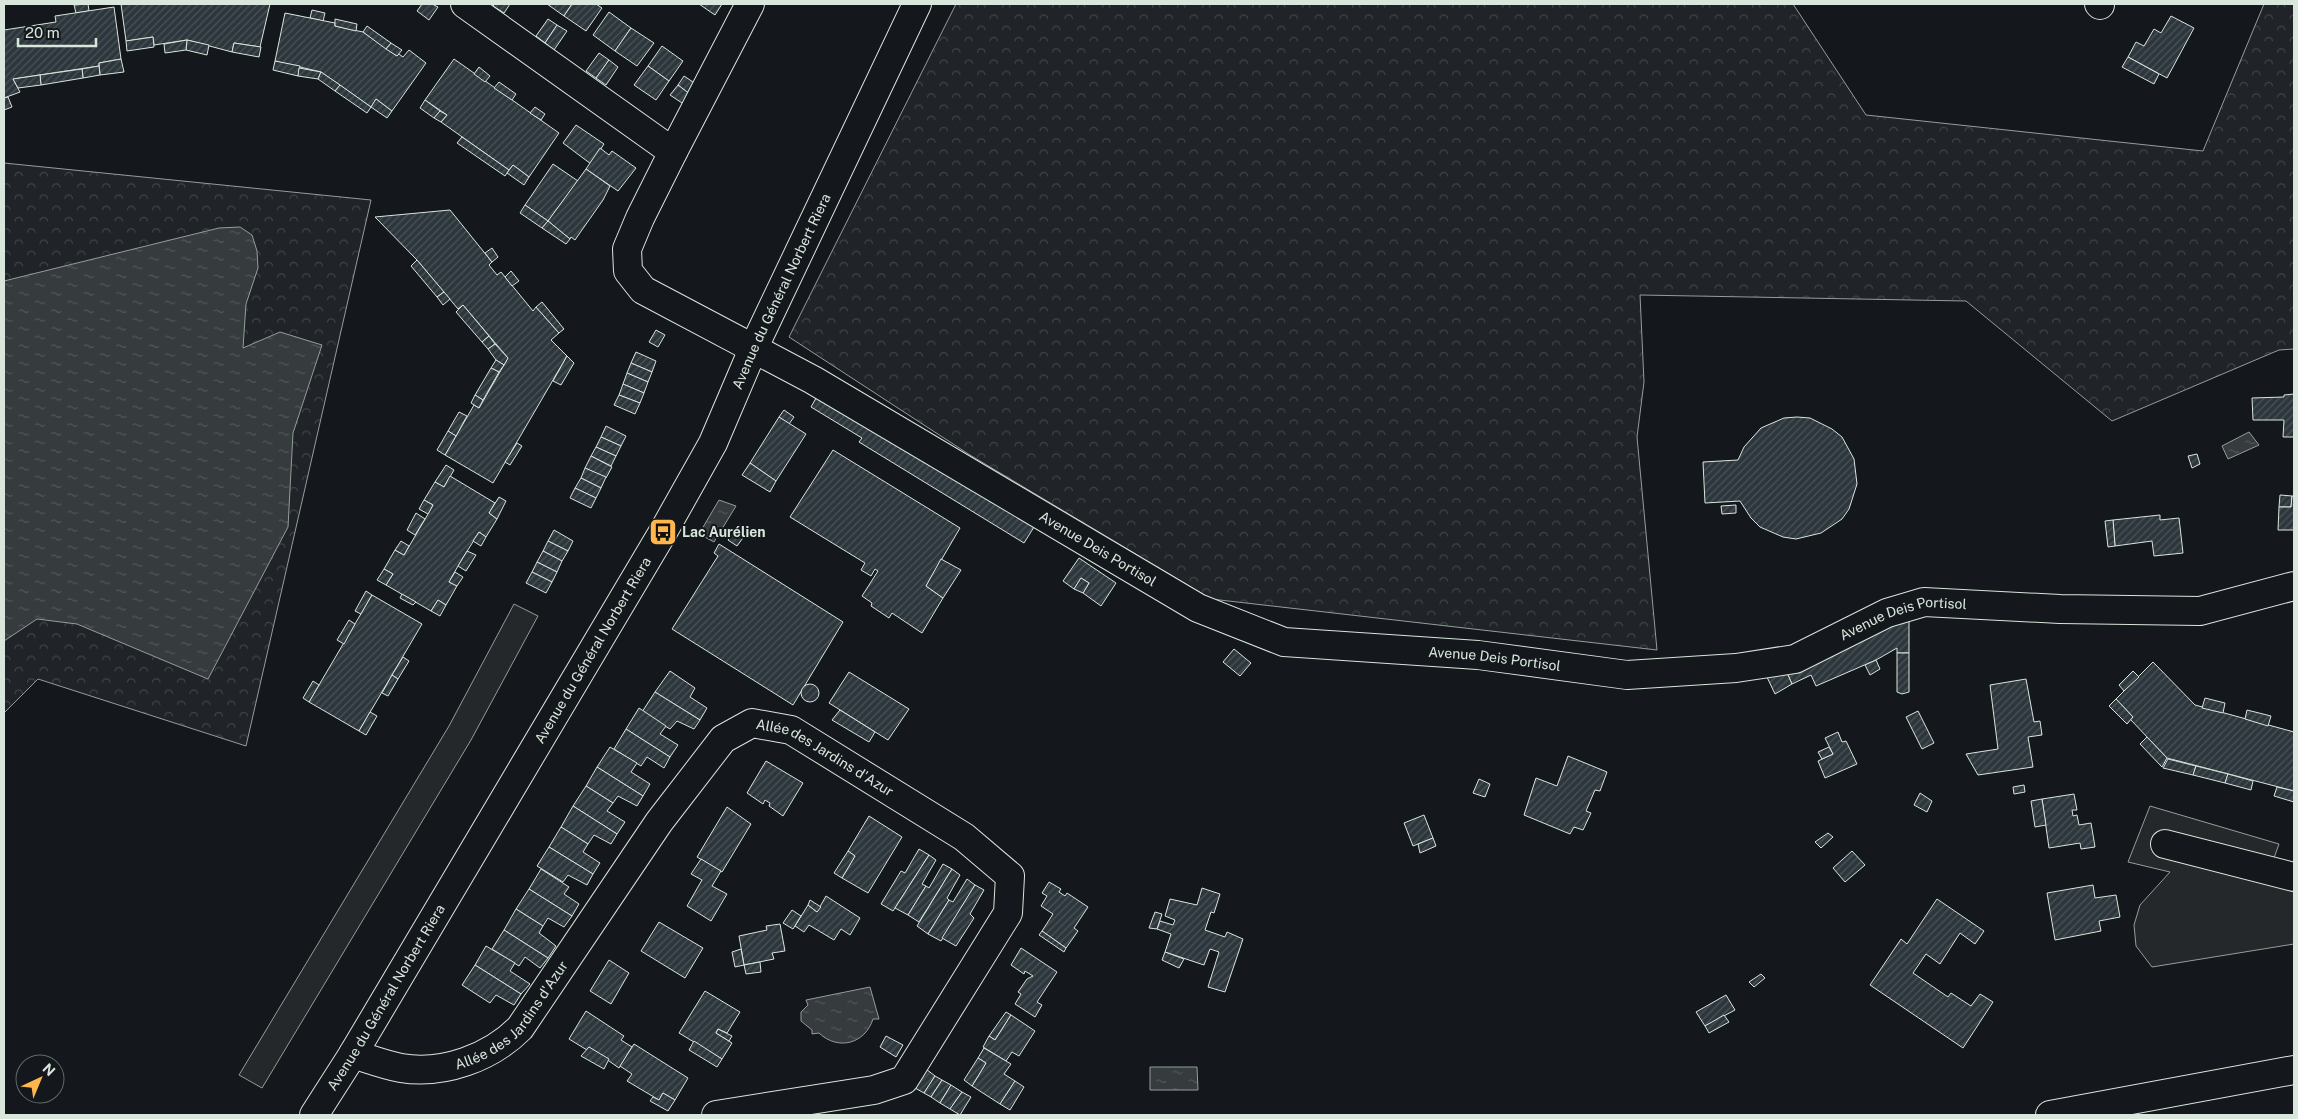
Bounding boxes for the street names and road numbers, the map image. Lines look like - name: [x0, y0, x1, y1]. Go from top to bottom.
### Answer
- street label: Avenue du Général Norbert Riera: [729, 191, 834, 392]
- street label: Avenue Deis Portisol: [1037, 508, 1159, 590]
- street label: Avenue du Général Norbert Riera: [531, 554, 654, 746]
- street label: Avenue Deis Portisol: [1837, 594, 1967, 643]
- street label: Avenue Deis Portisol: [1428, 644, 1562, 674]
- street label: Allée des Jardins d'Azur: [755, 716, 897, 800]
- street label: Avenue du Général Norbert Riera: [324, 901, 448, 1093]
- street label: Allée des Jardins d'Azur: [453, 958, 571, 1073]

